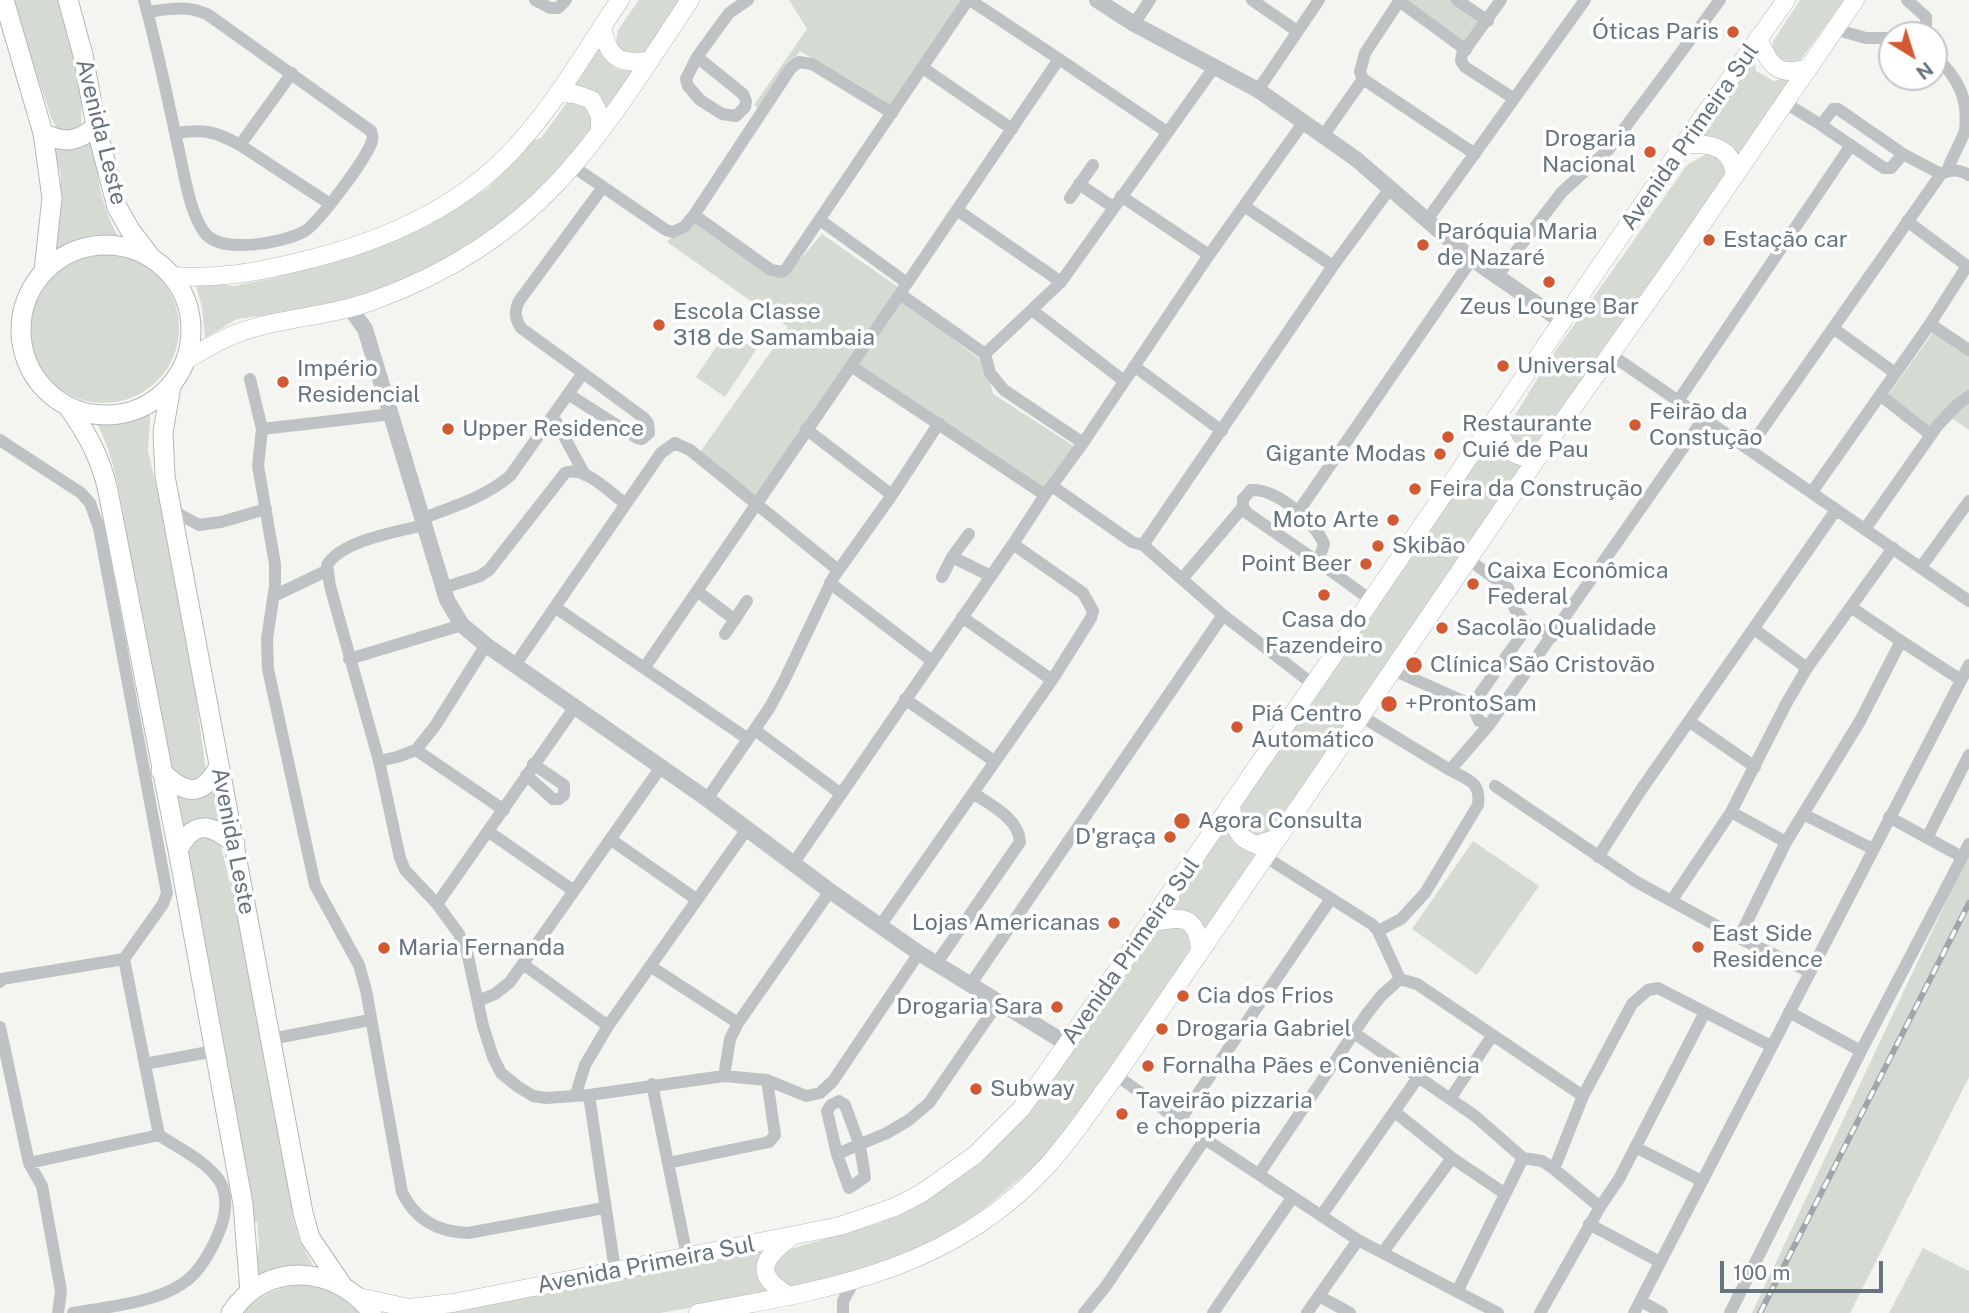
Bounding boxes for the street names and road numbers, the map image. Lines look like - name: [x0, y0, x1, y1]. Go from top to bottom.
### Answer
- street label: Avenida Primeira Sul: [1615, 38, 1765, 236]
- street label: Avenida Leste: [70, 56, 132, 208]
- street label: Avenida Leste: [205, 765, 261, 917]
- street label: Avenida Primeira Sul: [1056, 852, 1206, 1050]
- street label: Avenida Primeira Sul: [535, 1230, 757, 1300]

